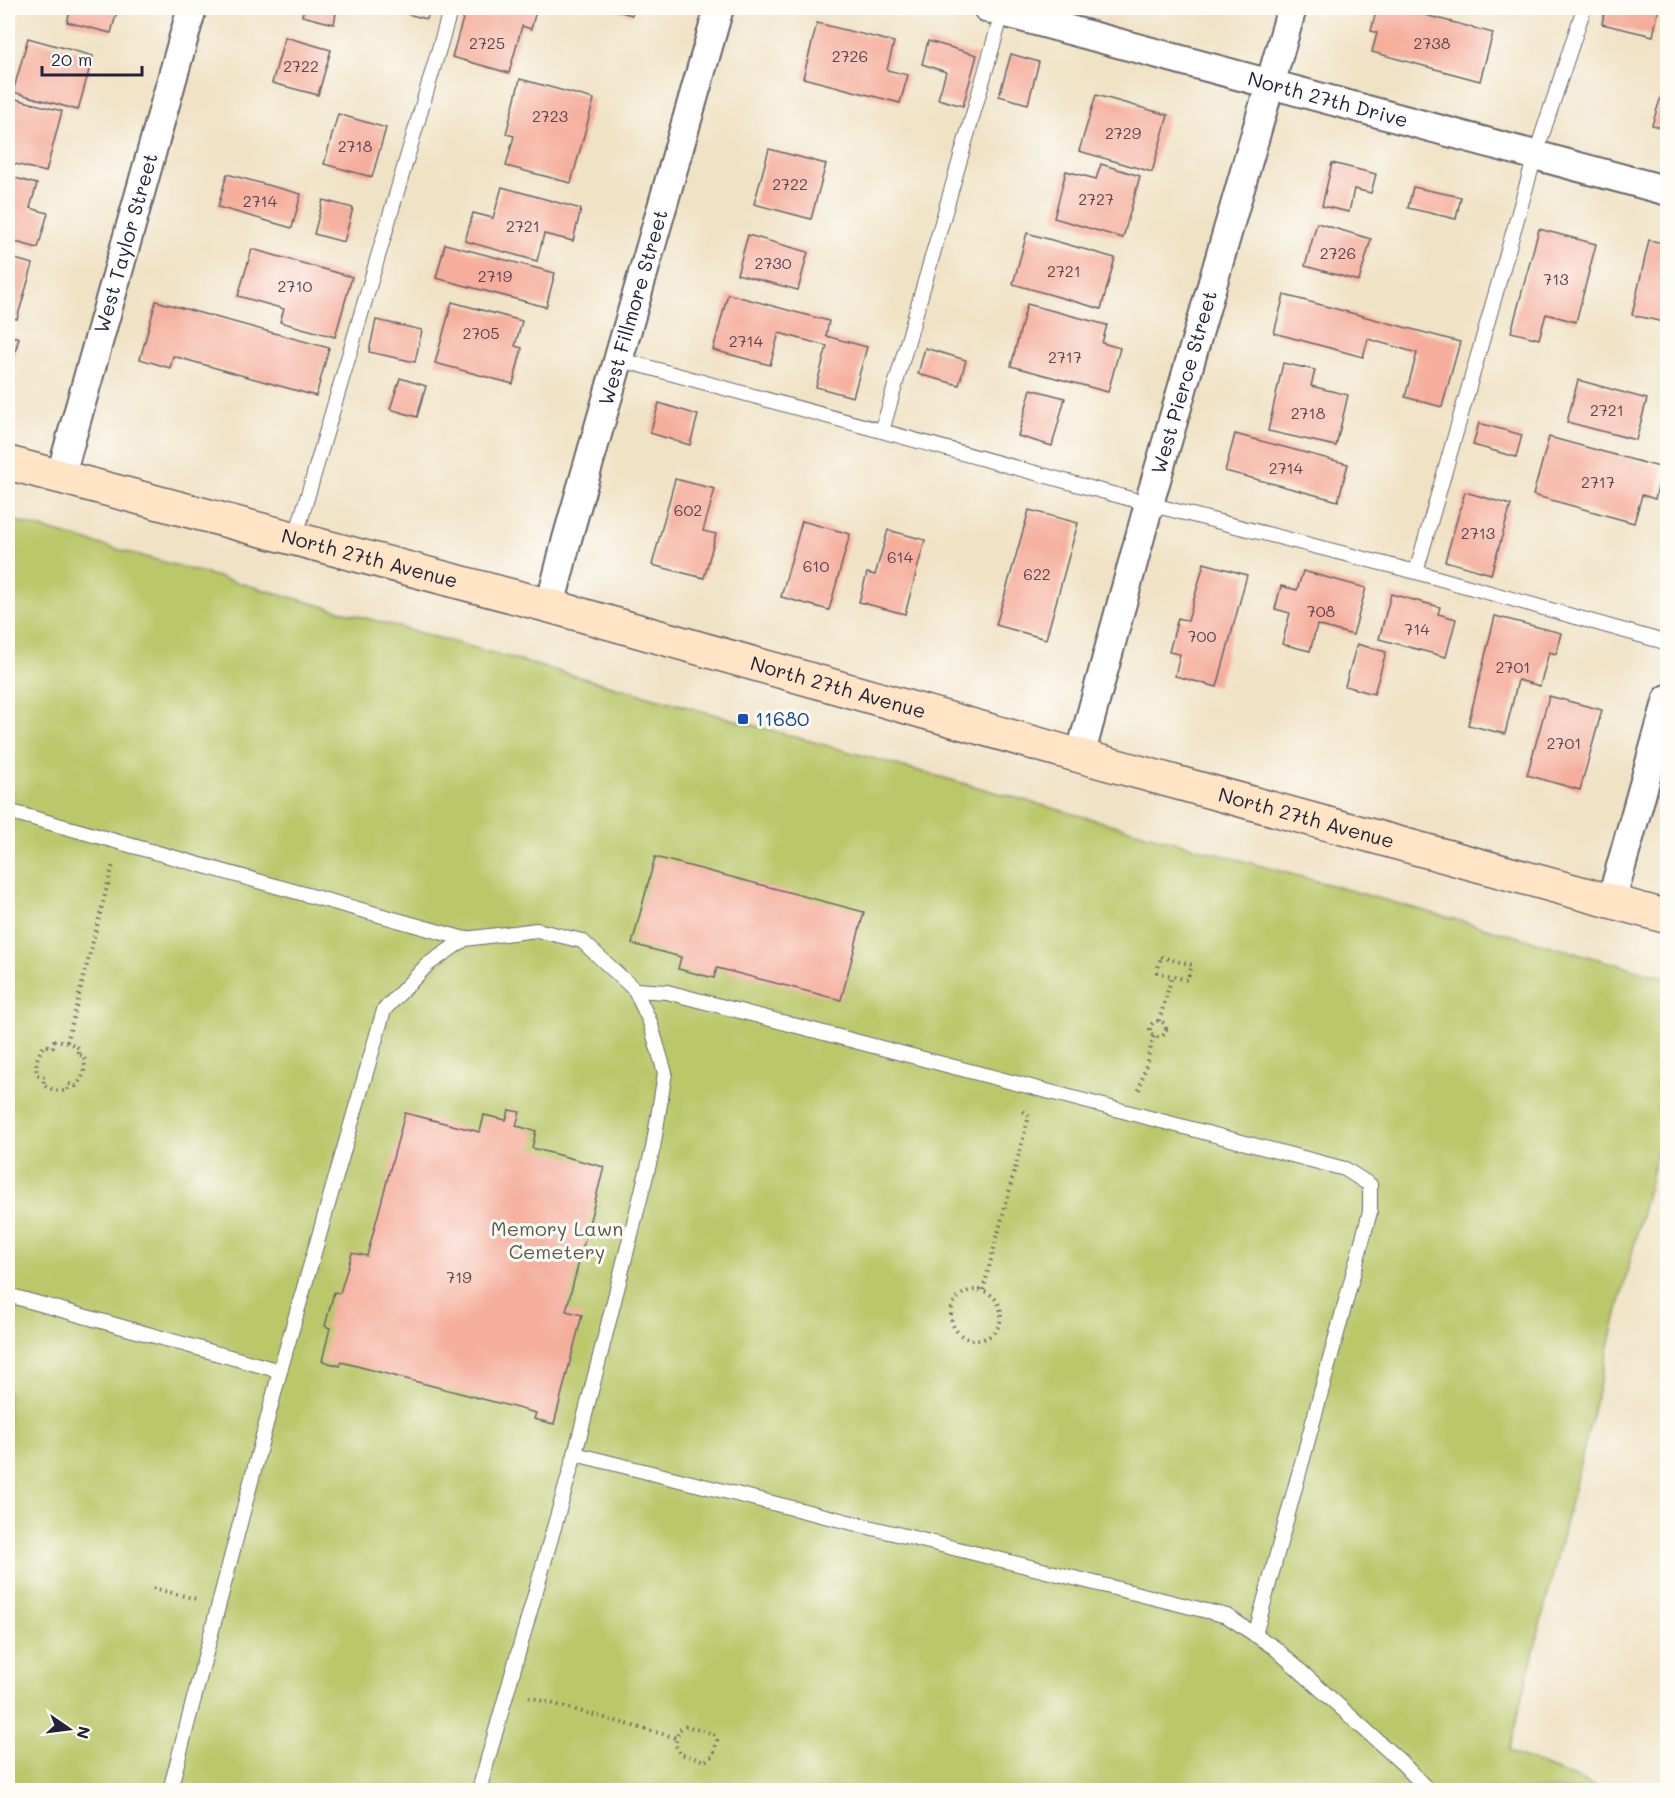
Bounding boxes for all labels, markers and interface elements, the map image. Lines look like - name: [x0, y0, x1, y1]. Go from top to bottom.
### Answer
- house number: 2725: [469, 32, 505, 53]
- house number: 2738: [1414, 32, 1451, 53]
- scale bar: [42, 39, 142, 77]
- house number: 2726: [832, 45, 868, 66]
- text: 20 m: [51, 47, 92, 71]
- house number: 2722: [283, 55, 319, 76]
- street label: North 27th Drive: [1245, 65, 1411, 132]
- house number: 2723: [532, 105, 568, 126]
- house number: 2729: [1105, 122, 1141, 143]
- house number: 2718: [338, 135, 373, 156]
- street label: West Taylor Street: [87, 150, 163, 336]
- house number: 2722: [772, 173, 808, 194]
- house number: 2727: [1078, 188, 1114, 209]
- house number: 2714: [243, 190, 278, 211]
- street label: West Fillmore Street: [592, 206, 673, 408]
- house number: 2721: [506, 215, 540, 236]
- house number: 2726: [1320, 242, 1356, 263]
- house number: 2730: [754, 252, 792, 273]
- house number: 2721: [1047, 260, 1081, 281]
- house number: 2719: [478, 265, 512, 286]
- house number: 713: [1543, 268, 1569, 289]
- house number: 2710: [278, 275, 313, 296]
- street label: West Pierce Street: [1144, 287, 1222, 477]
- house number: 2705: [462, 322, 500, 343]
- house number: 2714: [729, 330, 764, 351]
- house number: 2717: [1048, 346, 1082, 367]
- house number: 2721: [1590, 399, 1624, 420]
- house number: 2718: [1291, 402, 1326, 423]
- house number: 2714: [1269, 457, 1304, 478]
- house number: 2717: [1581, 471, 1615, 492]
- house number: 602: [674, 499, 702, 520]
- street label: North 27th Avenue: [279, 522, 461, 593]
- house number: 2713: [1461, 522, 1495, 543]
- house number: 614: [887, 546, 914, 567]
- house number: 610: [803, 555, 829, 576]
- house number: 622: [1023, 563, 1051, 584]
- house number: 708: [1307, 600, 1336, 621]
- house number: 714: [1404, 618, 1430, 639]
- house number: 700: [1188, 625, 1216, 646]
- street label: North 27th Avenue: [748, 649, 929, 724]
- house number: 2701: [1496, 656, 1530, 677]
- place label: 11680: [755, 705, 809, 731]
- marker: 11680: [736, 712, 750, 726]
- house number: 2701: [1547, 732, 1581, 753]
- street label: North 27th Avenue: [1216, 781, 1397, 853]
- park label: Memory Lawn Cemetery: [491, 1215, 623, 1264]
- house number: 719: [446, 1266, 472, 1287]
- north arrow: [39, 1699, 99, 1759]
- text: N: [72, 1724, 96, 1741]

